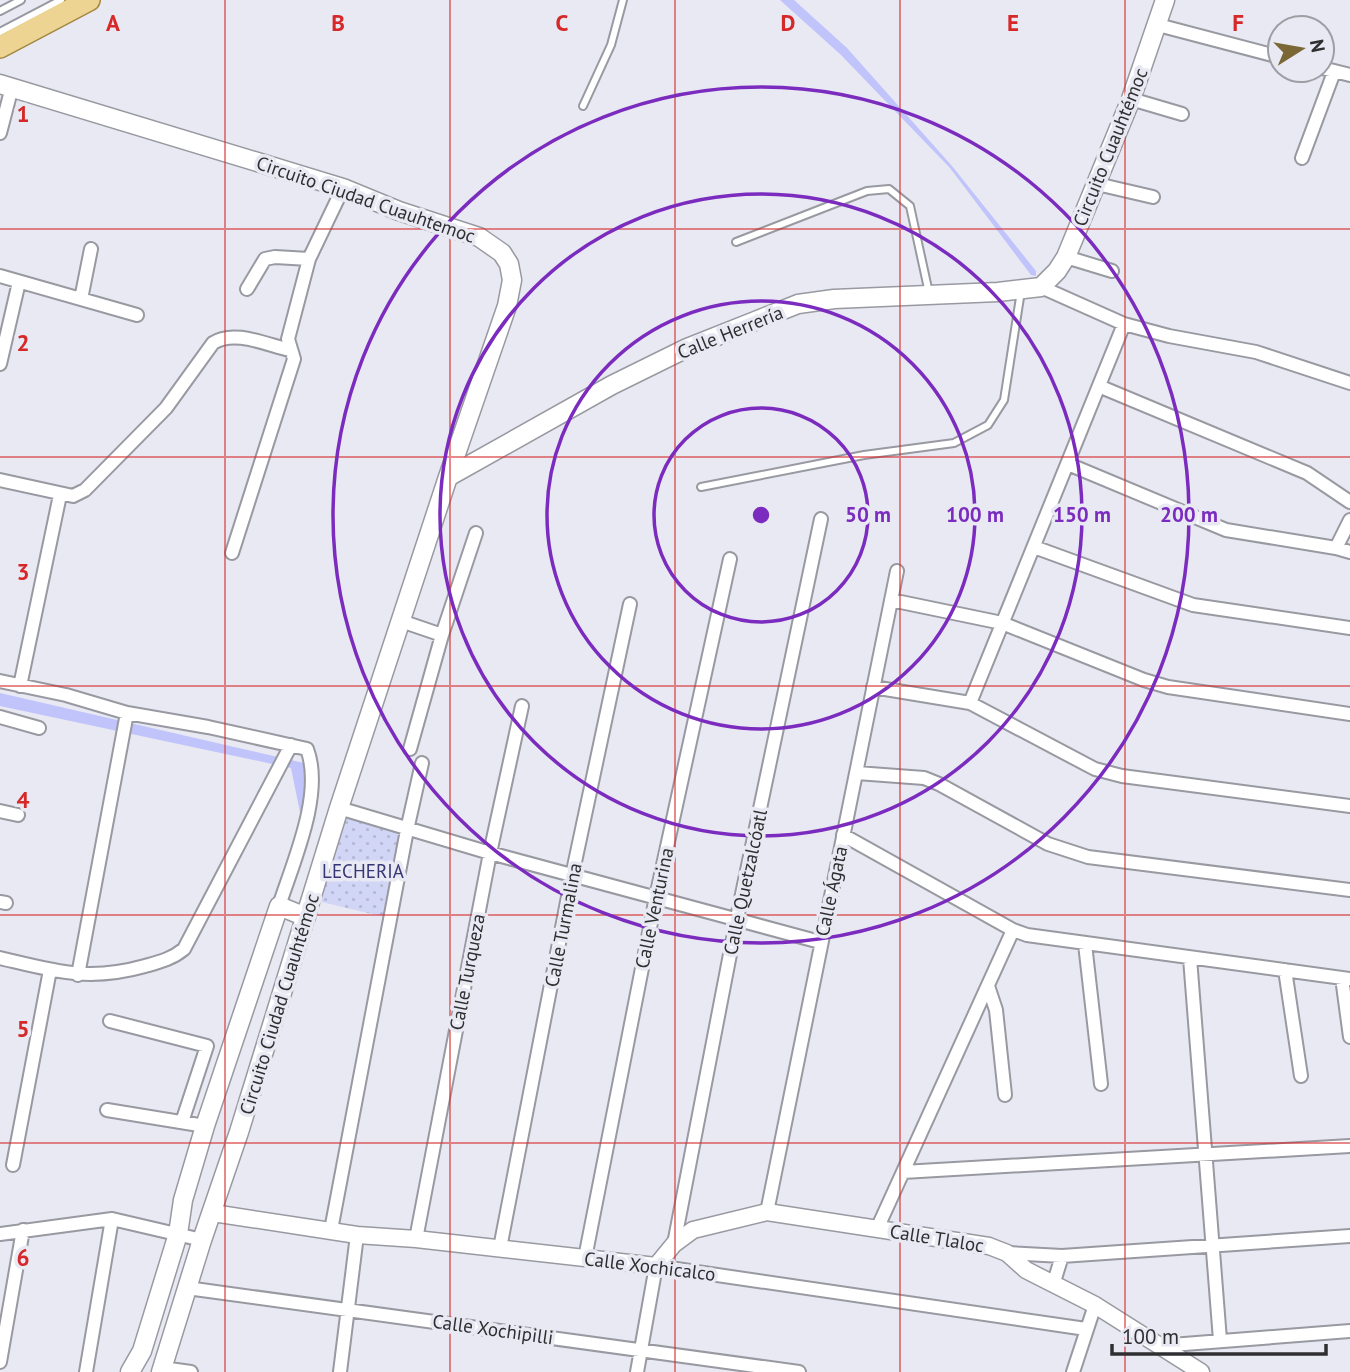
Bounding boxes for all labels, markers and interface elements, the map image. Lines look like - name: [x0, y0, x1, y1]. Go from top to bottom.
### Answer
- text: A: [106, 8, 120, 37]
- text: B: [331, 8, 345, 37]
- text: C: [556, 8, 569, 37]
- text: D: [781, 8, 795, 37]
- text: E: [1007, 8, 1019, 37]
- text: F: [1232, 8, 1244, 37]
- north arrow: [1266, 14, 1336, 84]
- text: N: [1305, 37, 1331, 54]
- street label: Circuito Cuauhtémoc: [1067, 64, 1153, 230]
- text: 1: [16, 99, 30, 128]
- street label: Circuito Ciudad Cuauhtemoc: [253, 150, 479, 248]
- street label: Calle Herrería: [674, 300, 786, 364]
- text: 2: [16, 328, 30, 357]
- text: 50 m: [845, 501, 891, 528]
- text: 100 m: [946, 501, 1004, 528]
- text: 150 m: [1053, 501, 1111, 528]
- text: 200 m: [1160, 501, 1218, 528]
- centre of rings: [749, 503, 773, 527]
- text: 3: [16, 557, 30, 586]
- text: 4: [16, 785, 30, 814]
- street label: Calle Quetzalcóatl: [718, 807, 772, 957]
- street label: Calle Ágata: [810, 844, 852, 938]
- street label: Calle Venturina: [629, 845, 679, 971]
- park label: LECHERIA: [322, 859, 404, 883]
- street label: Calle Turmalina: [539, 861, 587, 989]
- street label: Circuito Ciudad Cuauhtémoc: [234, 891, 324, 1117]
- street label: Calle Turqueza: [444, 912, 490, 1032]
- text: 5: [16, 1014, 30, 1043]
- street label: Calle Tlaloc: [888, 1219, 986, 1257]
- text: 6: [16, 1243, 30, 1272]
- street label: Calle Xochicalco: [583, 1246, 717, 1286]
- street label: Calle Xochipilli: [431, 1309, 555, 1349]
- scale bar: [1112, 1312, 1326, 1356]
- text: 100 m: [1122, 1323, 1179, 1350]

